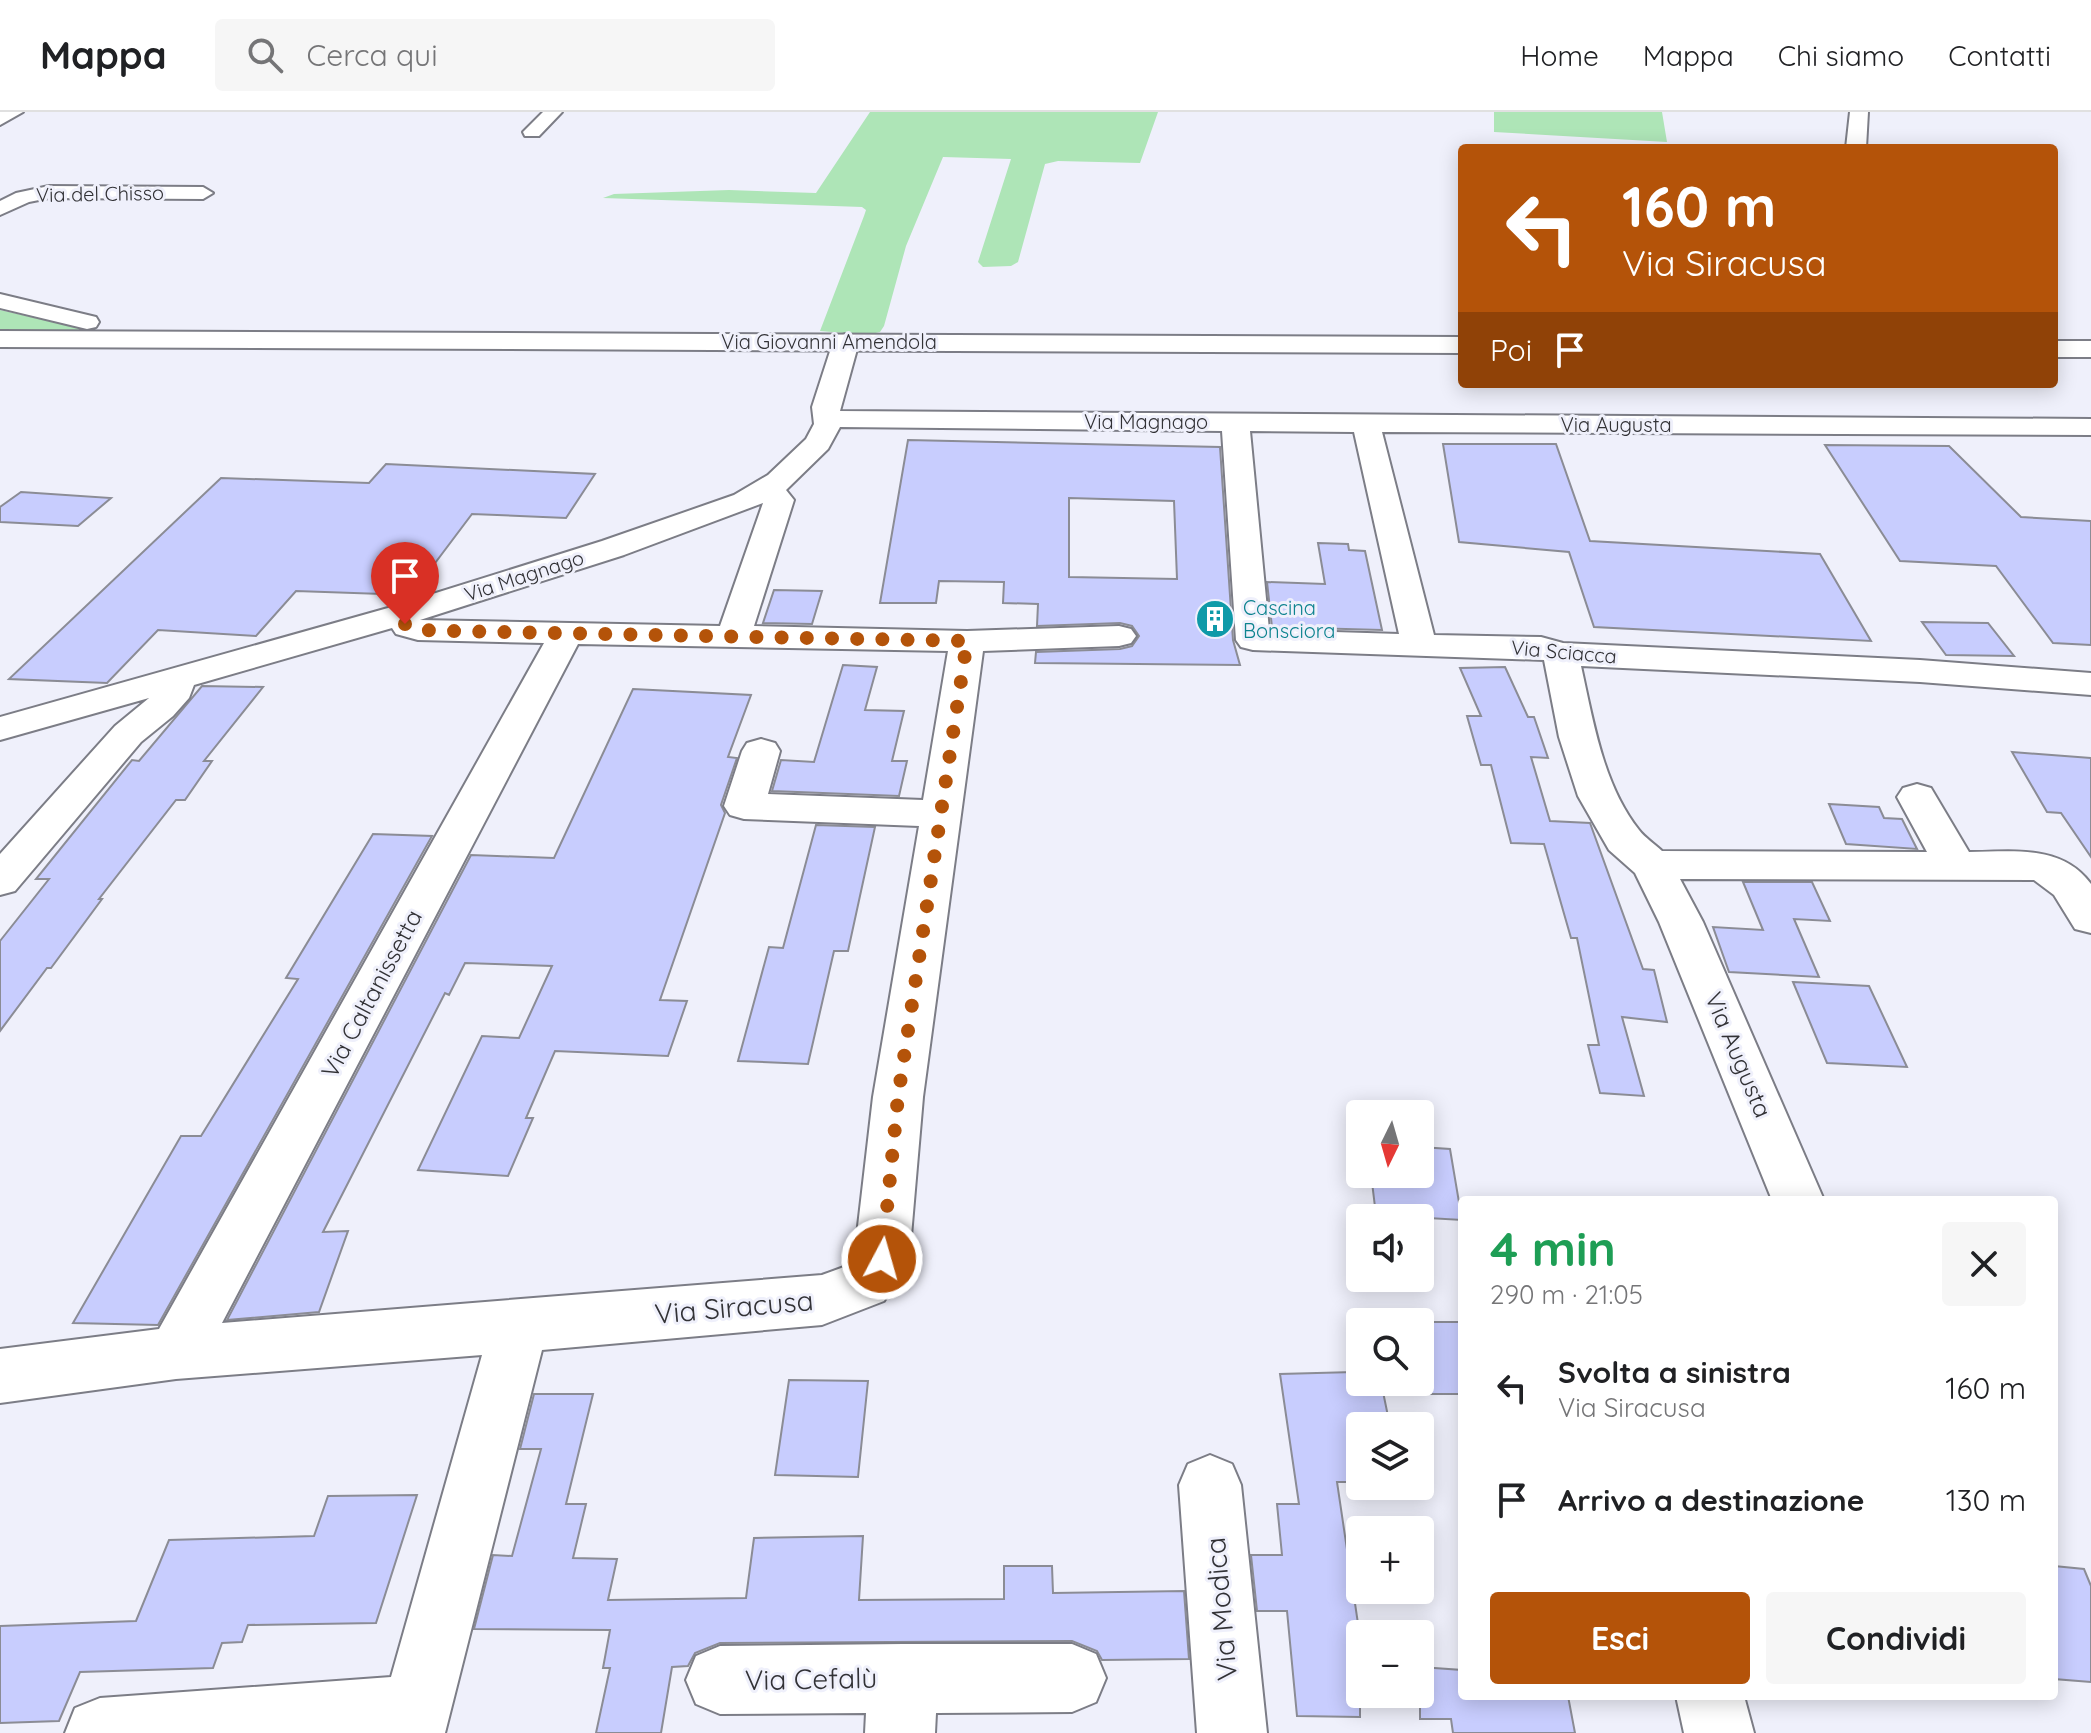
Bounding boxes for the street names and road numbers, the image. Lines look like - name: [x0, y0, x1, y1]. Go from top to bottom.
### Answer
- street label: Via del Chisso: [36, 180, 164, 207]
- street label: Via Giovanni Amendola: [721, 329, 937, 354]
- street label: Via Magnago: [1084, 409, 1208, 434]
- street label: Via Augusta: [1560, 412, 1672, 437]
- street label: Via Magnago: [461, 544, 587, 607]
- street label: Via Sciacca: [1510, 634, 1618, 669]
- street label: Via Caltanissetta: [314, 904, 428, 1083]
- street label: Via Augusta: [1699, 987, 1779, 1122]
- street label: Via Siracusa: [653, 1282, 815, 1331]
- street label: Via Modica: [1197, 1536, 1244, 1682]
- street label: Via Cefalù: [744, 1660, 878, 1697]

